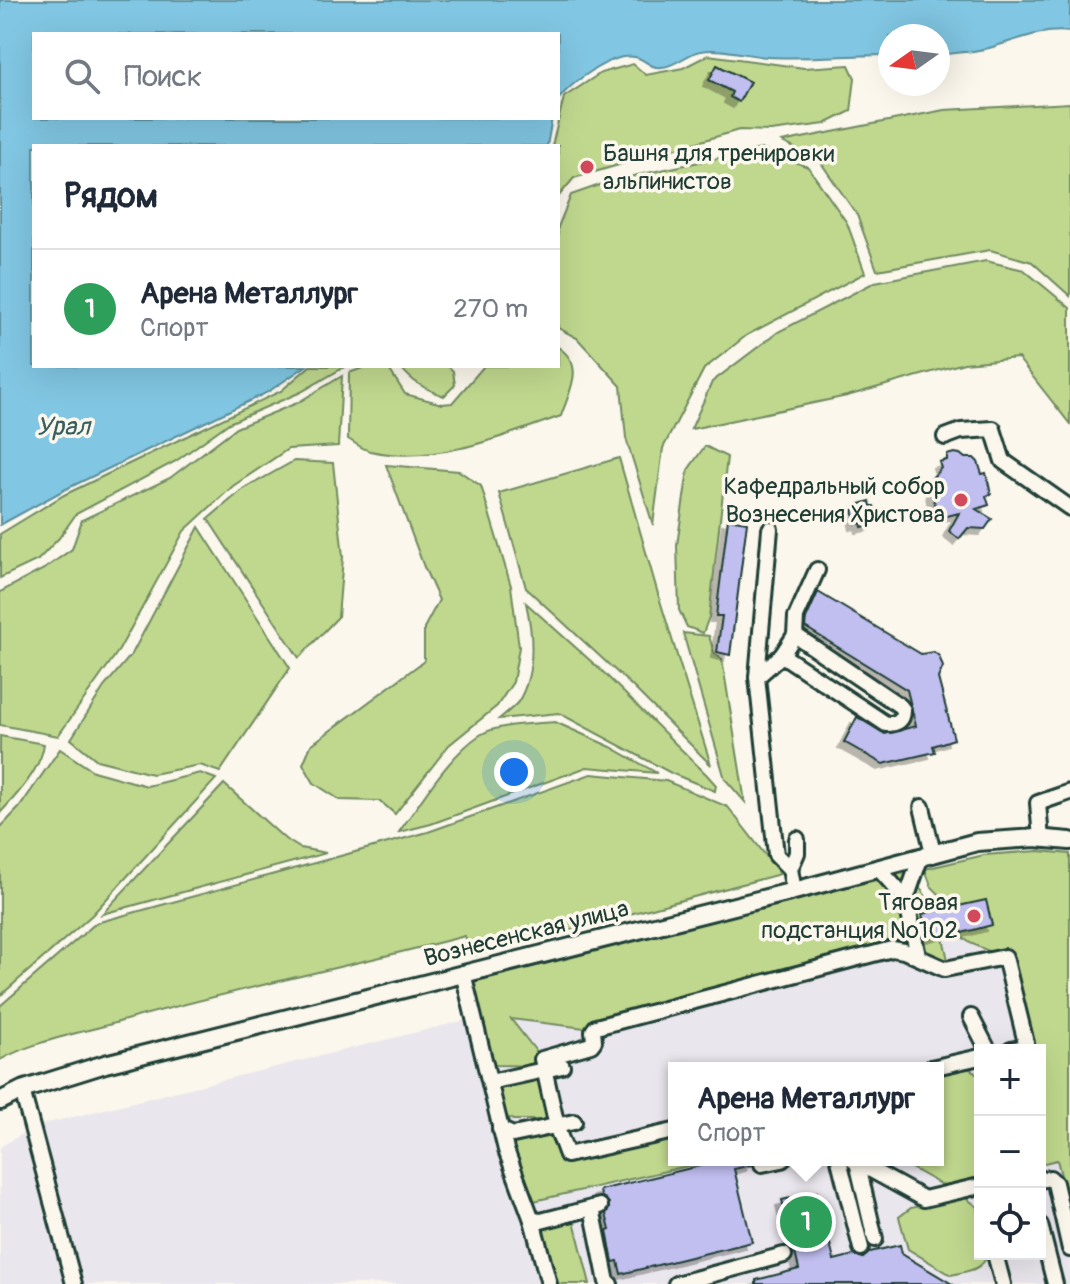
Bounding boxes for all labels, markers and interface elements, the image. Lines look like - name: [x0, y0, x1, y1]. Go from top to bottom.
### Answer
- north arrow: [878, 24, 950, 96]
- search box: [32, 32, 560, 120]
- icon: search: [60, 54, 104, 98]
- text: Поиск: [124, 58, 202, 95]
- place label: Башня для тренировки альпинистов: [603, 139, 835, 196]
- marker: Башня для тренировки альпинистов: [578, 158, 596, 176]
- text: Рядом: [64, 175, 158, 218]
- text: Арена Металлург: [140, 275, 358, 312]
- text: 1: [85, 293, 95, 325]
- text: 270 m: [453, 293, 528, 325]
- text: Спорт: [140, 312, 209, 344]
- water label: Урал: [36, 411, 92, 443]
- place label: Кафедральный собор Вознесения Христова: [724, 472, 945, 529]
- marker: Кафедральный собор Вознесения Христова: [952, 491, 970, 509]
- your location: [494, 752, 534, 792]
- place label: Тяговая подстанция №102: [761, 888, 958, 945]
- street label: Вознесенская улица: [421, 894, 631, 973]
- marker: Тяговая подстанция №102: [965, 907, 983, 925]
- map controls: [974, 1044, 1046, 1260]
- button: +: [974, 1044, 1046, 1116]
- popup: [668, 1062, 944, 1166]
- text: Арена Металлург: [697, 1080, 915, 1117]
- button: −: [974, 1116, 1046, 1188]
- text: Спорт: [697, 1117, 766, 1149]
- button: locate: [974, 1188, 1046, 1260]
- pin: 1: [780, 1192, 832, 1252]

